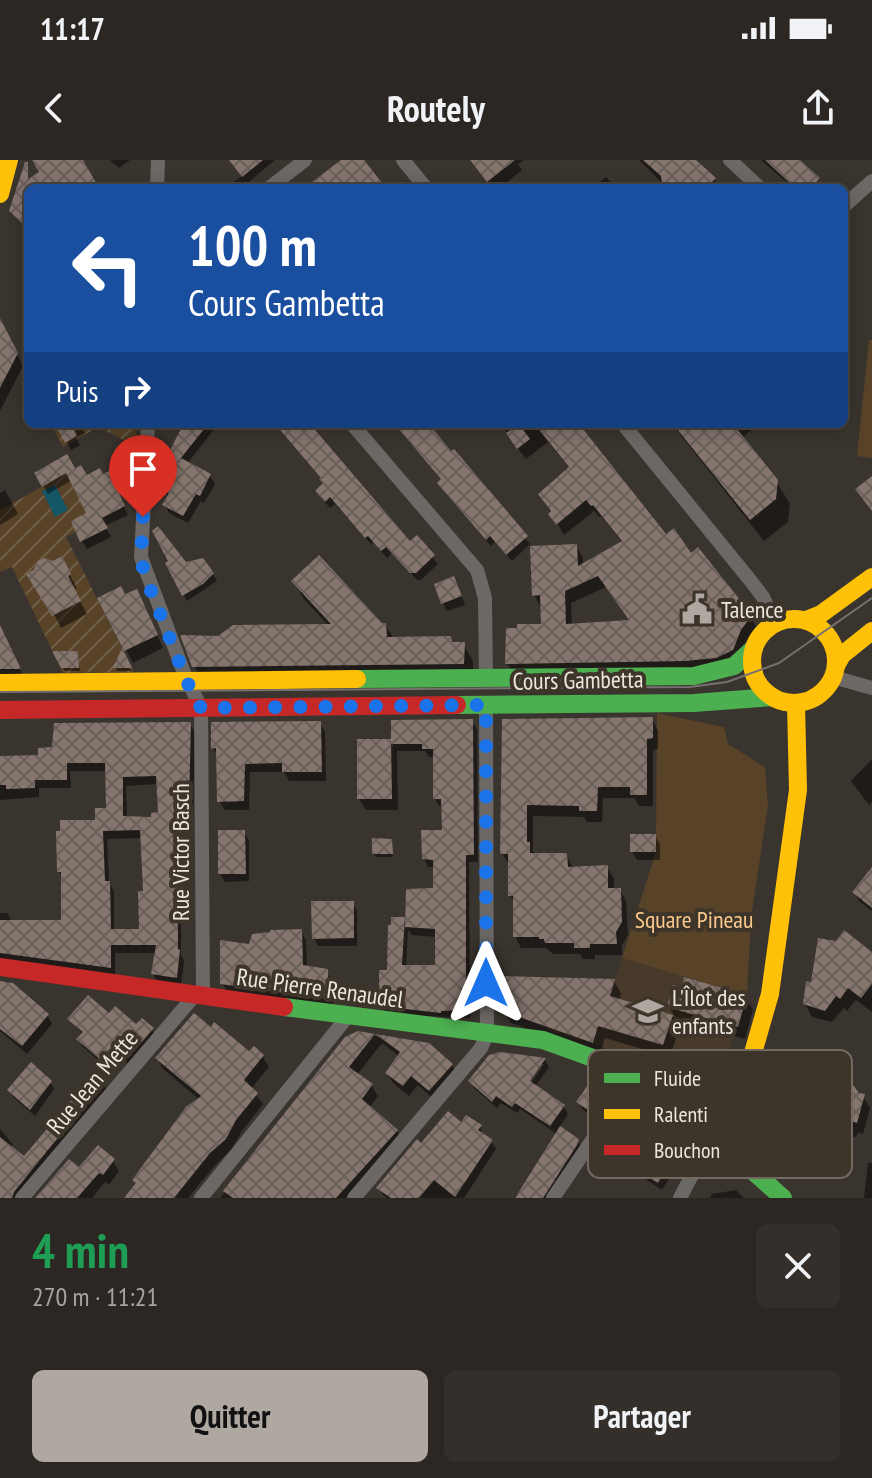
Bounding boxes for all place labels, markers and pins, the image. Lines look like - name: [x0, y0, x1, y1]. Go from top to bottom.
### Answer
- pin: [109, 435, 177, 517]
- public building icon: Talence: [680, 592, 714, 626]
- place label: Talence: [721, 594, 783, 625]
- place label: L'Îlot des enfants: [672, 982, 746, 1041]
- school or university icon: L'Îlot des enfants: [631, 994, 665, 1028]

